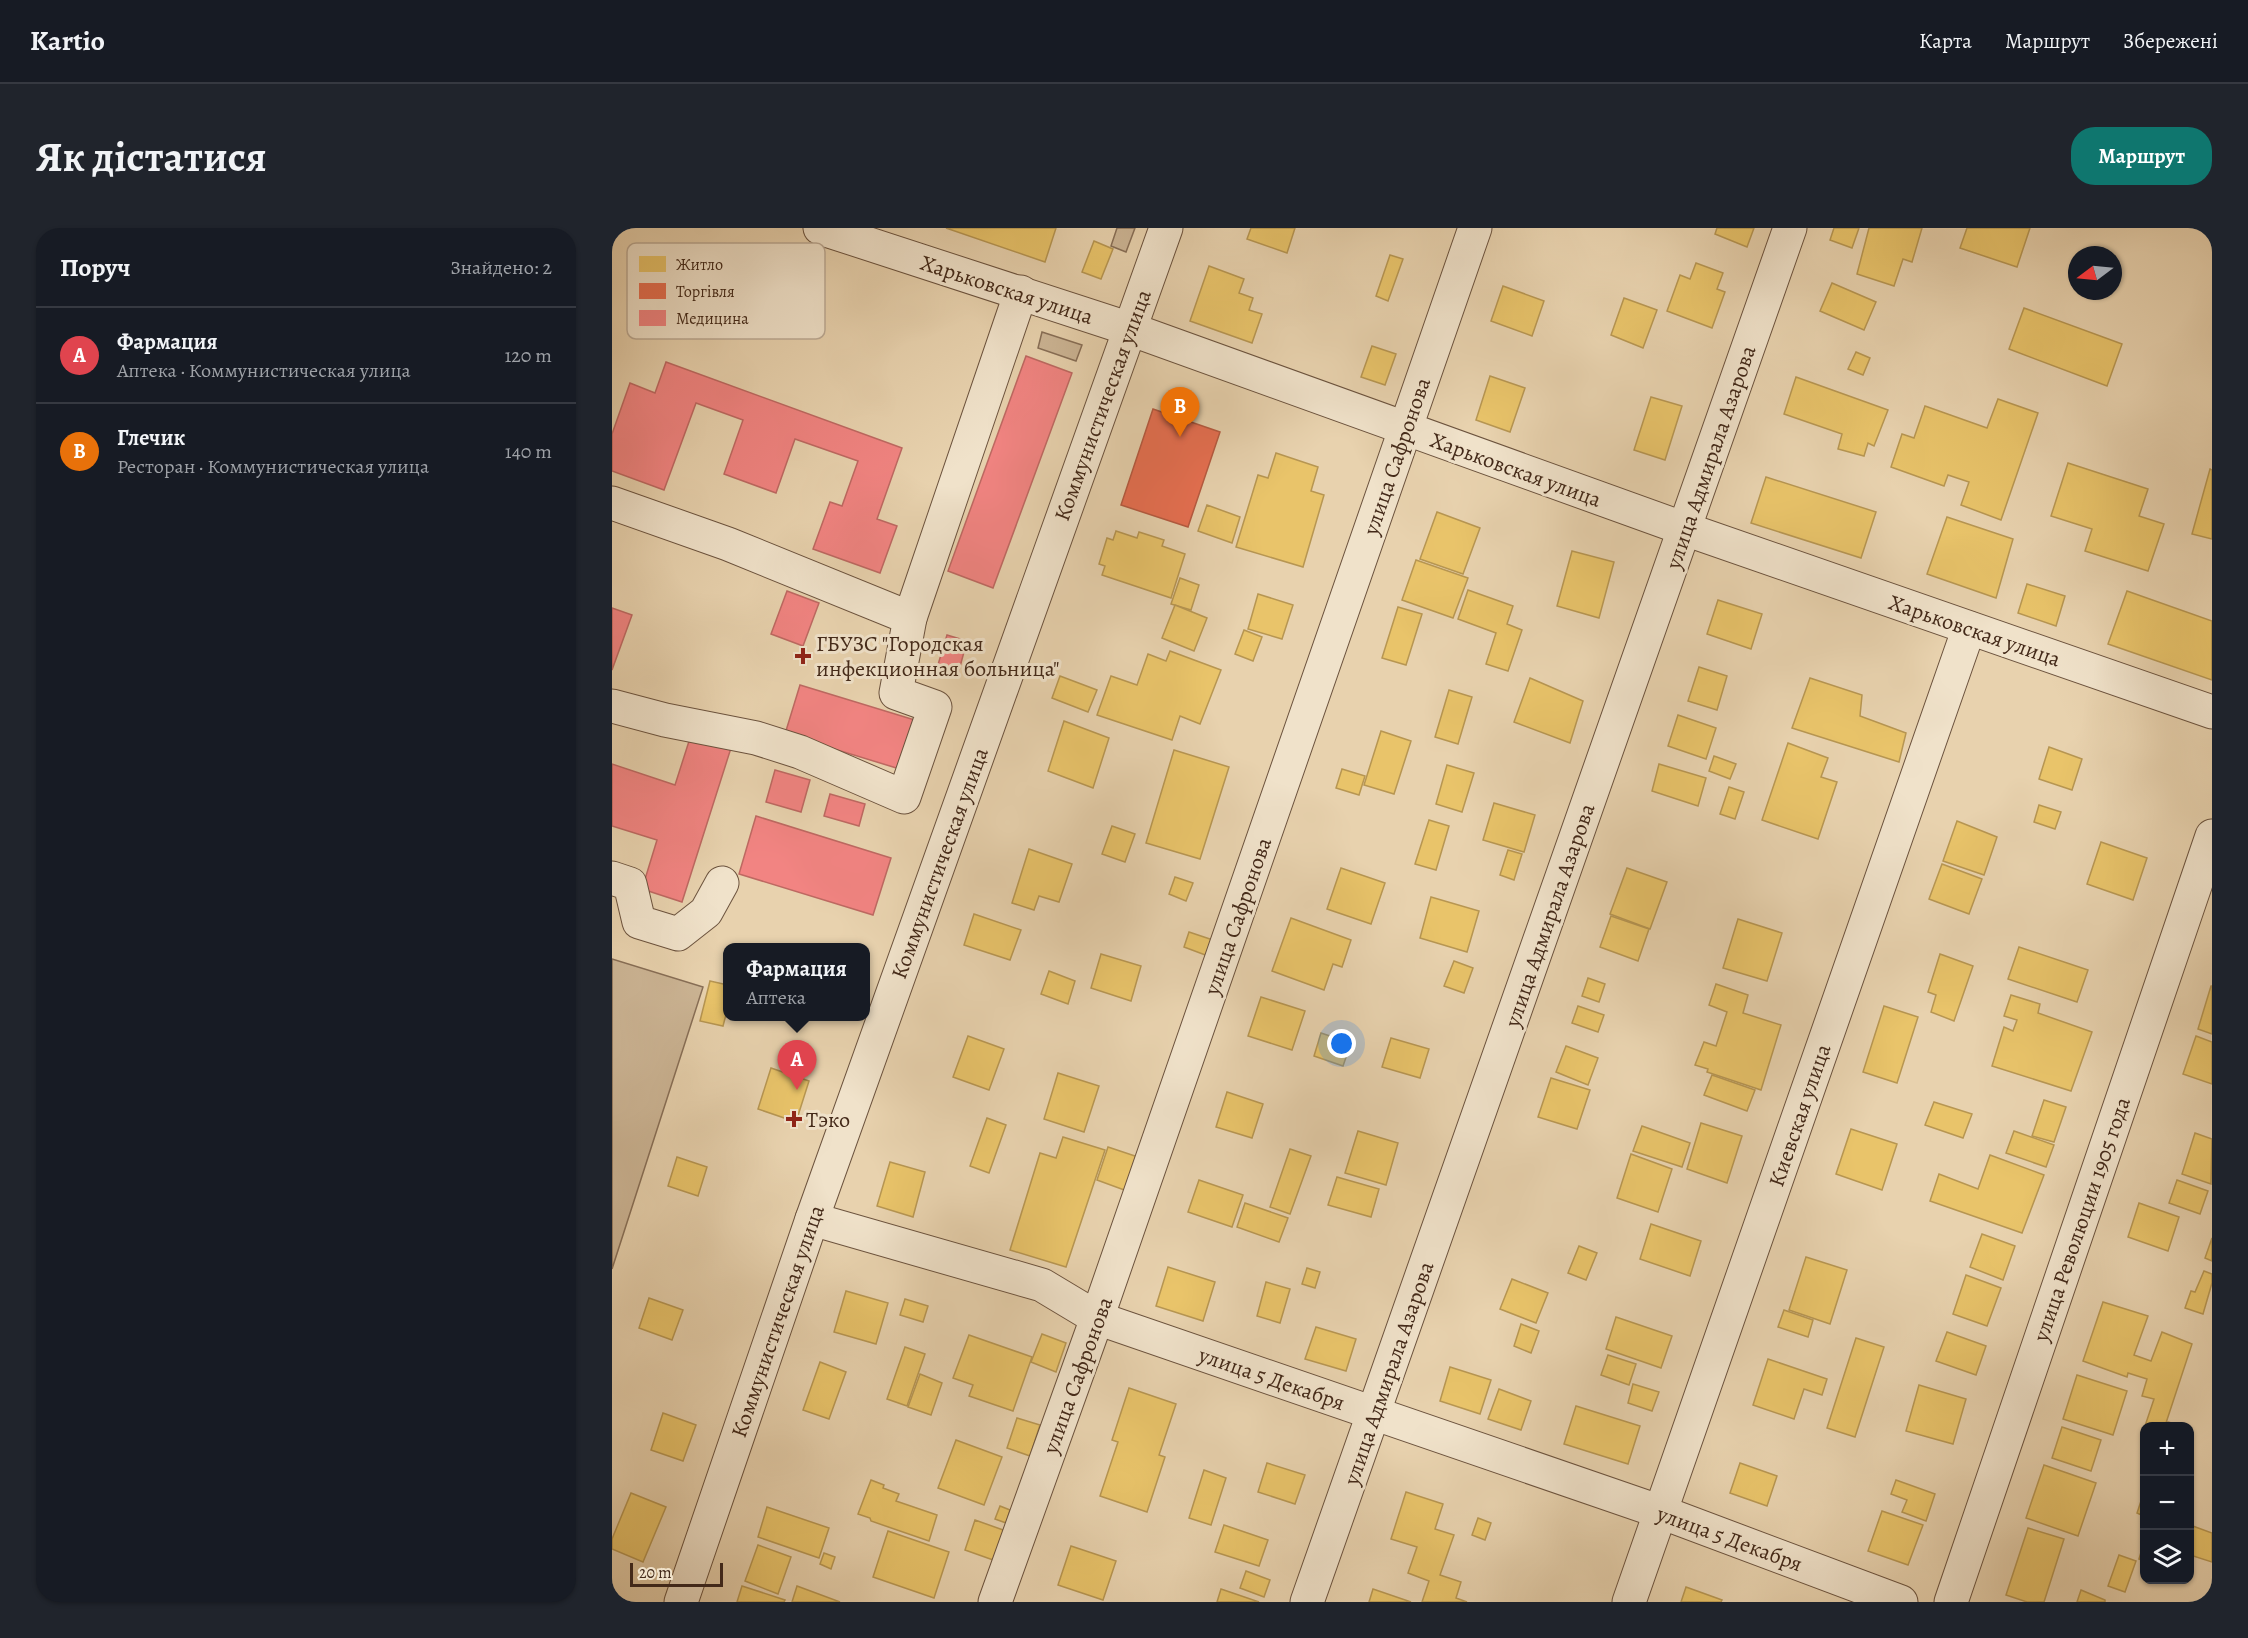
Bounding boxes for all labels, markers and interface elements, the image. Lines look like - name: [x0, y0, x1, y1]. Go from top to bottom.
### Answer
- text: Kartio: [30, 22, 105, 60]
- text: Карта: [1919, 27, 1972, 55]
- text: Маршрут: [2005, 27, 2090, 55]
- text: Збережені: [2123, 27, 2218, 55]
- button: Маршрут: [2071, 127, 2212, 185]
- text: Як дістатися: [36, 128, 267, 185]
- legend: [627, 243, 825, 339]
- north arrow: [2068, 246, 2122, 300]
- street label: Харьковская улица: [917, 248, 1098, 332]
- text: Поруч: [60, 250, 131, 285]
- text: Знайдено: 2: [450, 254, 552, 281]
- text: Житло: [676, 254, 723, 276]
- text: Торгівля: [676, 281, 735, 303]
- street label: Коммунистическая улица: [1047, 285, 1159, 525]
- text: Медицина: [676, 308, 749, 330]
- text: Фармация: [117, 327, 218, 357]
- street label: улица Адмирала Азарова: [1658, 341, 1764, 574]
- text: A: [73, 342, 86, 369]
- text: 120 m: [504, 342, 552, 369]
- text: Аптека · Коммунистическая улица: [117, 357, 411, 384]
- street label: улица Сафронова: [1356, 373, 1438, 540]
- pin: B: [1160, 388, 1200, 437]
- text: Глечик: [117, 423, 185, 453]
- street label: Харьковская улица: [1426, 425, 1606, 515]
- text: B: [73, 438, 86, 465]
- text: 140 m: [505, 438, 552, 465]
- text: Ресторан · Коммунистическая улица: [117, 453, 429, 480]
- street label: Харьковская улица: [1885, 587, 2065, 675]
- place label: ГБУЗС "Городская инфекционная больница": [816, 629, 1060, 684]
- marker: ГБУЗС "Городская инфекционная больница": [794, 647, 812, 665]
- street label: Коммунистическая улица: [884, 743, 996, 983]
- street label: улица Адмирала Азарова: [1497, 799, 1603, 1032]
- street label: улица Сафронова: [1197, 833, 1279, 1000]
- popup: [723, 943, 870, 1021]
- text: Фармация: [746, 954, 847, 984]
- text: Аптека: [746, 984, 806, 1011]
- your location: [1327, 1029, 1356, 1058]
- street label: Киевская улица: [1761, 1039, 1839, 1191]
- pin: A: [778, 1040, 816, 1090]
- street label: улица Революции 1905 года: [2026, 1092, 2138, 1347]
- place label: Тэко: [806, 1105, 850, 1135]
- marker: Тэко: [787, 1112, 801, 1126]
- street label: Коммунистическая улица: [724, 1200, 832, 1442]
- street label: улица Адмирала Азарова: [1336, 1257, 1442, 1490]
- street label: улица Сафронова: [1035, 1292, 1121, 1459]
- street label: улица 5 Декабря: [1194, 1340, 1349, 1418]
- map controls: [2140, 1422, 2194, 1584]
- button: +: [2140, 1422, 2194, 1476]
- button: −: [2140, 1476, 2194, 1530]
- street label: улица 5 Декабря: [1652, 1498, 1807, 1579]
- button: layers: [2140, 1530, 2194, 1584]
- scale bar: [630, 1560, 723, 1588]
- text: 20 m: [639, 1562, 672, 1584]

